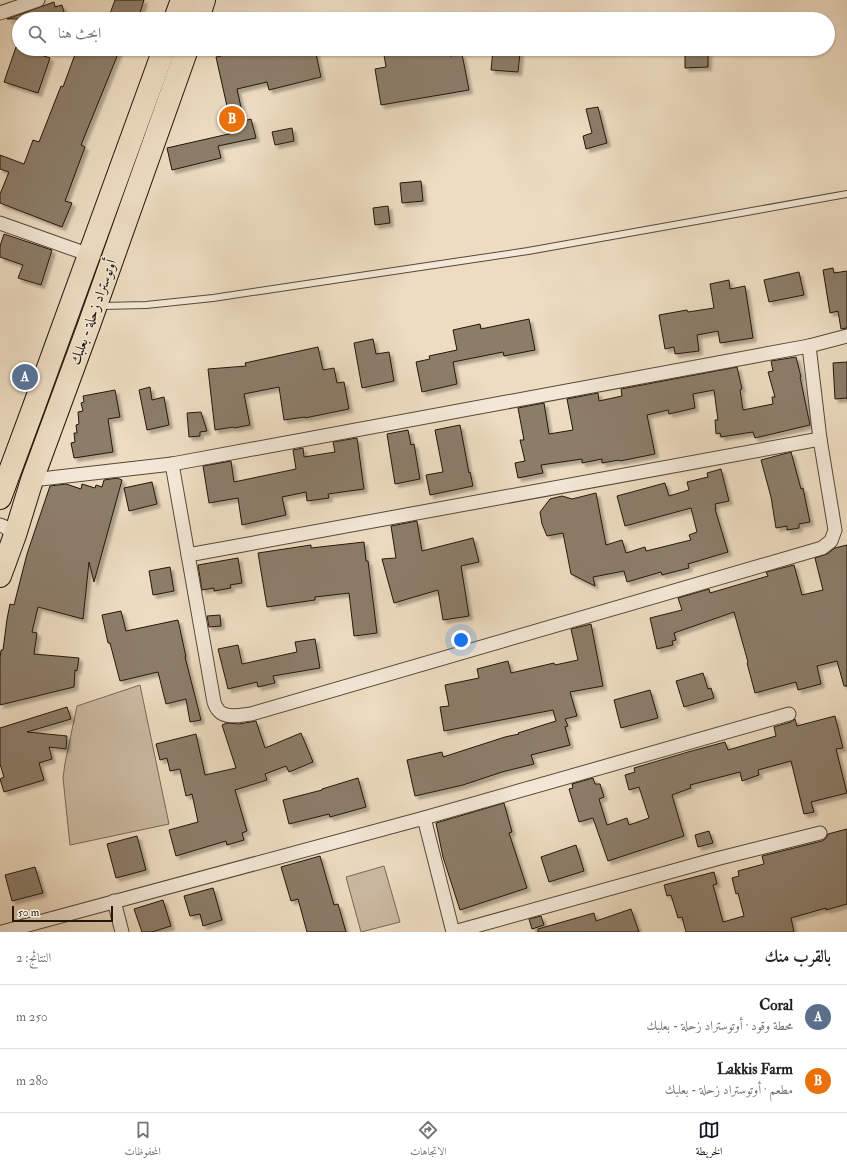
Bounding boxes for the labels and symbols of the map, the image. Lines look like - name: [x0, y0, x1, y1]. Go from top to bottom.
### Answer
- pin: B: [219, 104, 245, 134]
- street label: أوتوستراد زحلة - بعلبك: [64, 255, 122, 368]
- pin: A: [12, 362, 38, 392]
- your location: [451, 630, 471, 650]
- scale bar: [12, 904, 113, 923]

